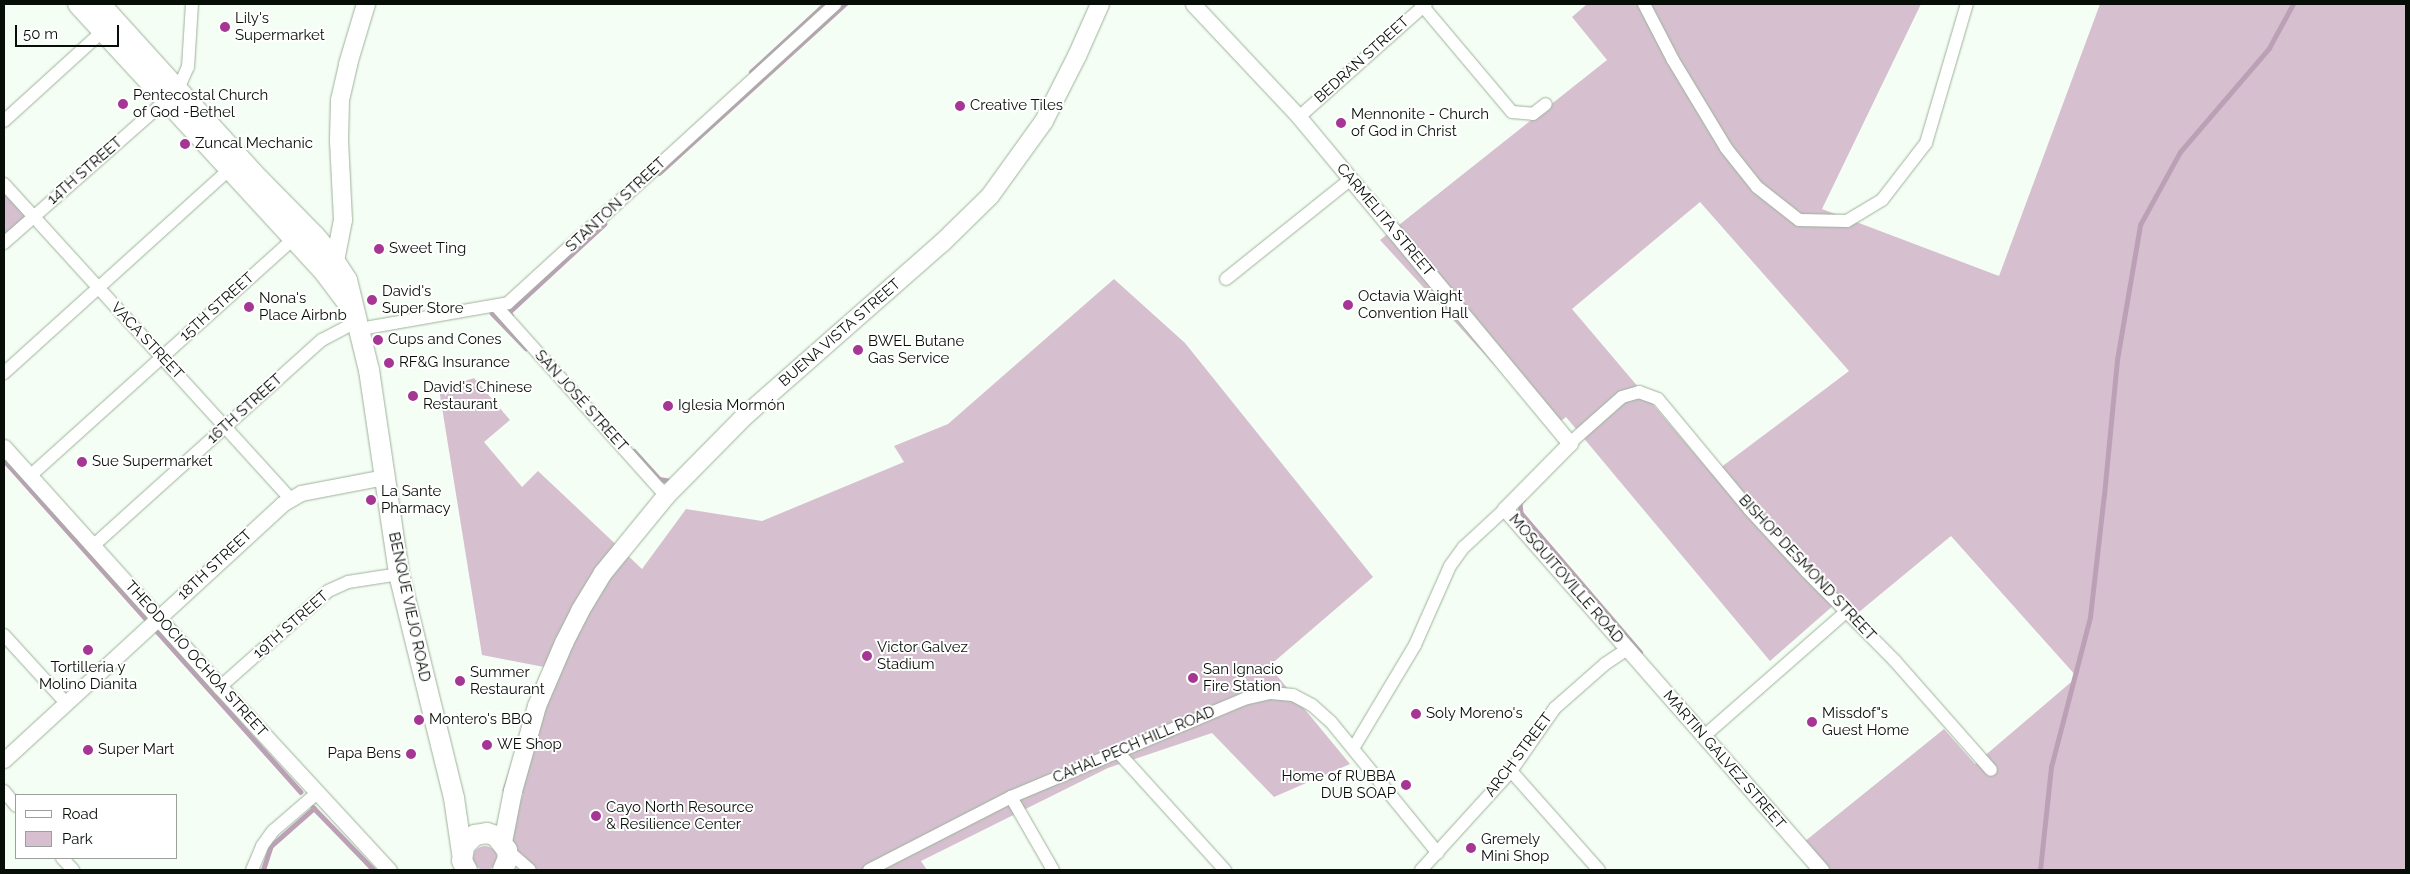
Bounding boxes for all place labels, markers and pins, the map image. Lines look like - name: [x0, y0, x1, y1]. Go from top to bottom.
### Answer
- place label: Lily's Supermarket: [235, 9, 325, 44]
- marker: Lily's Supermarket: [219, 21, 231, 33]
- place label: Pentecostal Church of God -Bethel: [133, 86, 269, 121]
- place label: Creative Tiles: [970, 97, 1063, 115]
- marker: Pentecostal Church of God -Bethel: [117, 98, 129, 110]
- marker: Creative Tiles: [954, 100, 966, 112]
- place label: Mennonite - Church of God in Christ: [1351, 105, 1489, 140]
- marker: Mennonite - Church of God in Christ: [1335, 117, 1347, 129]
- place label: Zuncal Mechanic: [195, 135, 313, 153]
- marker: Zuncal Mechanic: [179, 138, 191, 150]
- place label: Sweet Ting: [389, 240, 467, 258]
- marker: Sweet Ting: [373, 243, 385, 255]
- place label: David's Super Store: [382, 282, 464, 317]
- place label: Octavia Waight Convention Hall: [1358, 287, 1468, 322]
- place label: Nona's Place Airbnb: [259, 289, 347, 324]
- marker: David's Super Store: [366, 294, 378, 306]
- marker: Octavia Waight Convention Hall: [1342, 299, 1354, 311]
- marker: Nona's Place Airbnb: [243, 301, 255, 313]
- place label: Cups and Cones: [388, 331, 502, 349]
- place label: BWEL Butane Gas Service: [868, 332, 965, 367]
- marker: Cups and Cones: [372, 334, 384, 346]
- marker: BWEL Butane Gas Service: [852, 344, 864, 356]
- place label: RF&G Insurance: [399, 354, 510, 372]
- marker: RF&G Insurance: [383, 357, 395, 369]
- place label: David's Chinese Restaurant: [423, 378, 532, 413]
- marker: David's Chinese Restaurant: [407, 390, 419, 402]
- place label: Iglesia Mormón: [678, 397, 785, 415]
- marker: Iglesia Mormón: [662, 400, 674, 412]
- place label: Sue Supermarket: [92, 453, 213, 471]
- marker: Sue Supermarket: [76, 456, 88, 468]
- place label: La Sante Pharmacy: [381, 482, 451, 517]
- marker: La Sante Pharmacy: [365, 494, 377, 506]
- place label: Victor Galvez Stadium: [877, 638, 968, 673]
- marker: Tortilleria y Molino Dianita: [82, 644, 94, 656]
- marker: Victor Galvez Stadium: [861, 650, 873, 662]
- place label: Tortilleria y Molino Dianita: [39, 658, 137, 693]
- place label: San Ignacio Fire Station: [1203, 660, 1283, 695]
- place label: Summer Restaurant: [470, 663, 545, 698]
- marker: San Ignacio Fire Station: [1187, 672, 1199, 684]
- marker: Summer Restaurant: [454, 675, 466, 687]
- place label: Missdof"s Guest Home: [1822, 704, 1909, 739]
- place label: Soly Moreno's: [1426, 705, 1523, 723]
- marker: Soly Moreno's: [1410, 708, 1422, 720]
- place label: Montero's BBQ: [429, 711, 532, 729]
- marker: Montero's BBQ: [413, 714, 425, 726]
- marker: Missdof"s Guest Home: [1806, 716, 1818, 728]
- place label: WE Shop: [497, 736, 562, 754]
- marker: WE Shop: [481, 739, 493, 751]
- place label: Super Mart: [98, 741, 175, 759]
- marker: Super Mart: [82, 744, 94, 756]
- place label: Papa Bens: [328, 745, 401, 763]
- marker: Papa Bens: [405, 748, 417, 760]
- place label: Home of RUBBA DUB SOAP: [1281, 767, 1396, 802]
- marker: Home of RUBBA DUB SOAP: [1400, 779, 1412, 791]
- place label: Cayo North Resource & Resilience Center: [606, 798, 753, 833]
- marker: Cayo North Resource & Resilience Center: [590, 810, 602, 822]
- place label: Gremely Mini Shop: [1481, 830, 1549, 865]
- marker: Gremely Mini Shop: [1465, 842, 1477, 854]

